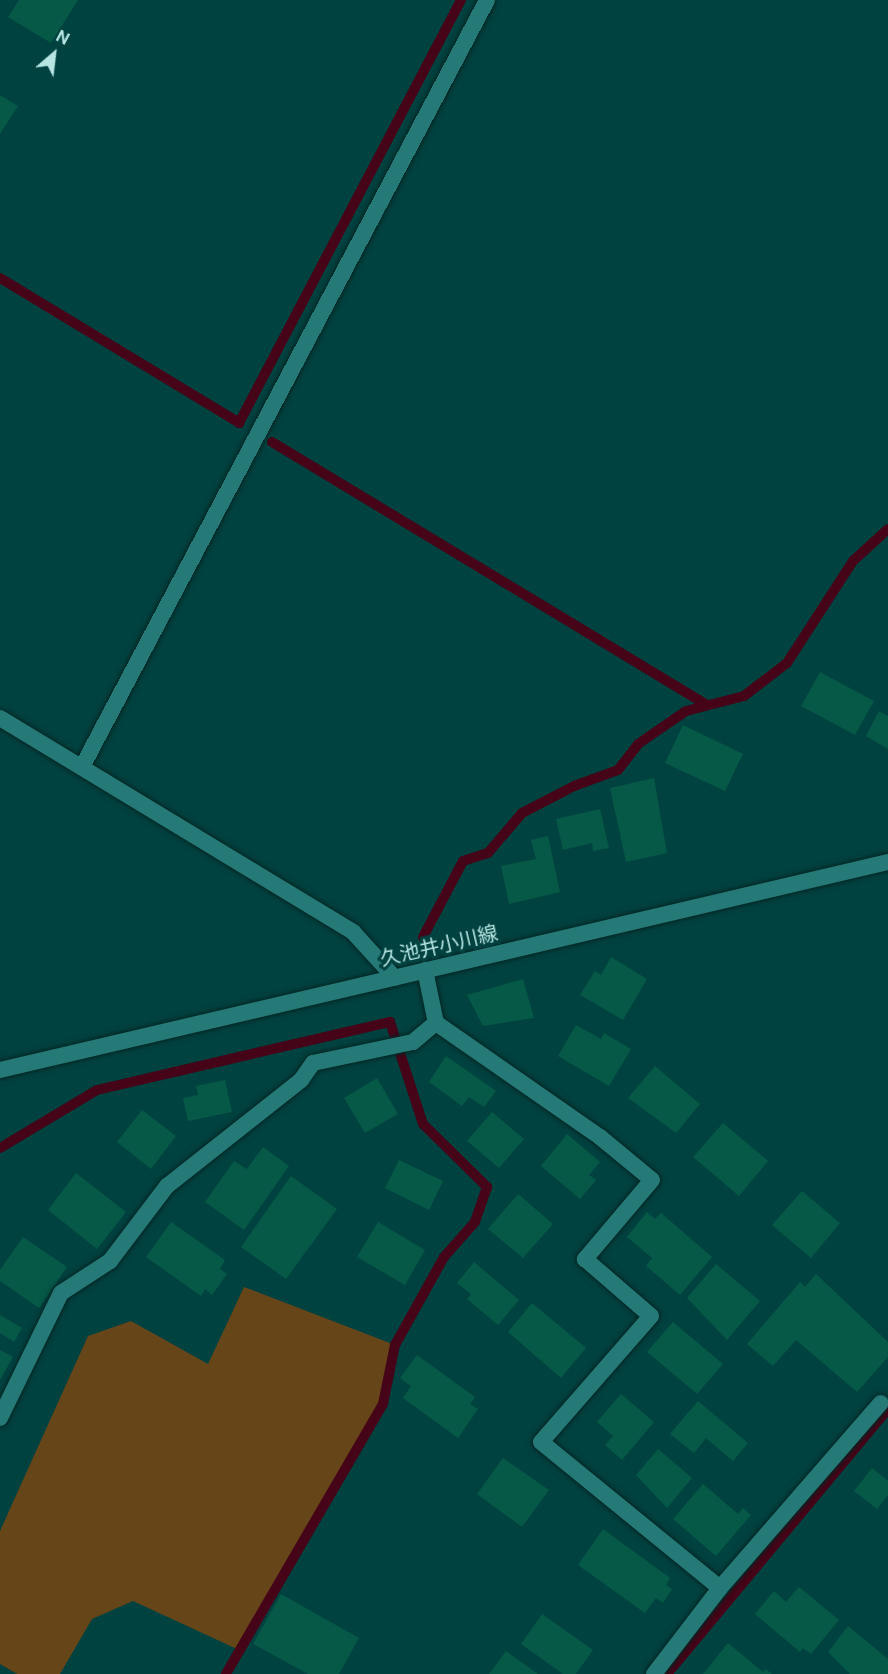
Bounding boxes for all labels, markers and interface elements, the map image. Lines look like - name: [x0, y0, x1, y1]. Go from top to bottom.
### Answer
- north arrow: [24, 24, 84, 84]
- text: N: [53, 26, 73, 49]
- street label: 久池井小川線: [378, 921, 500, 971]

